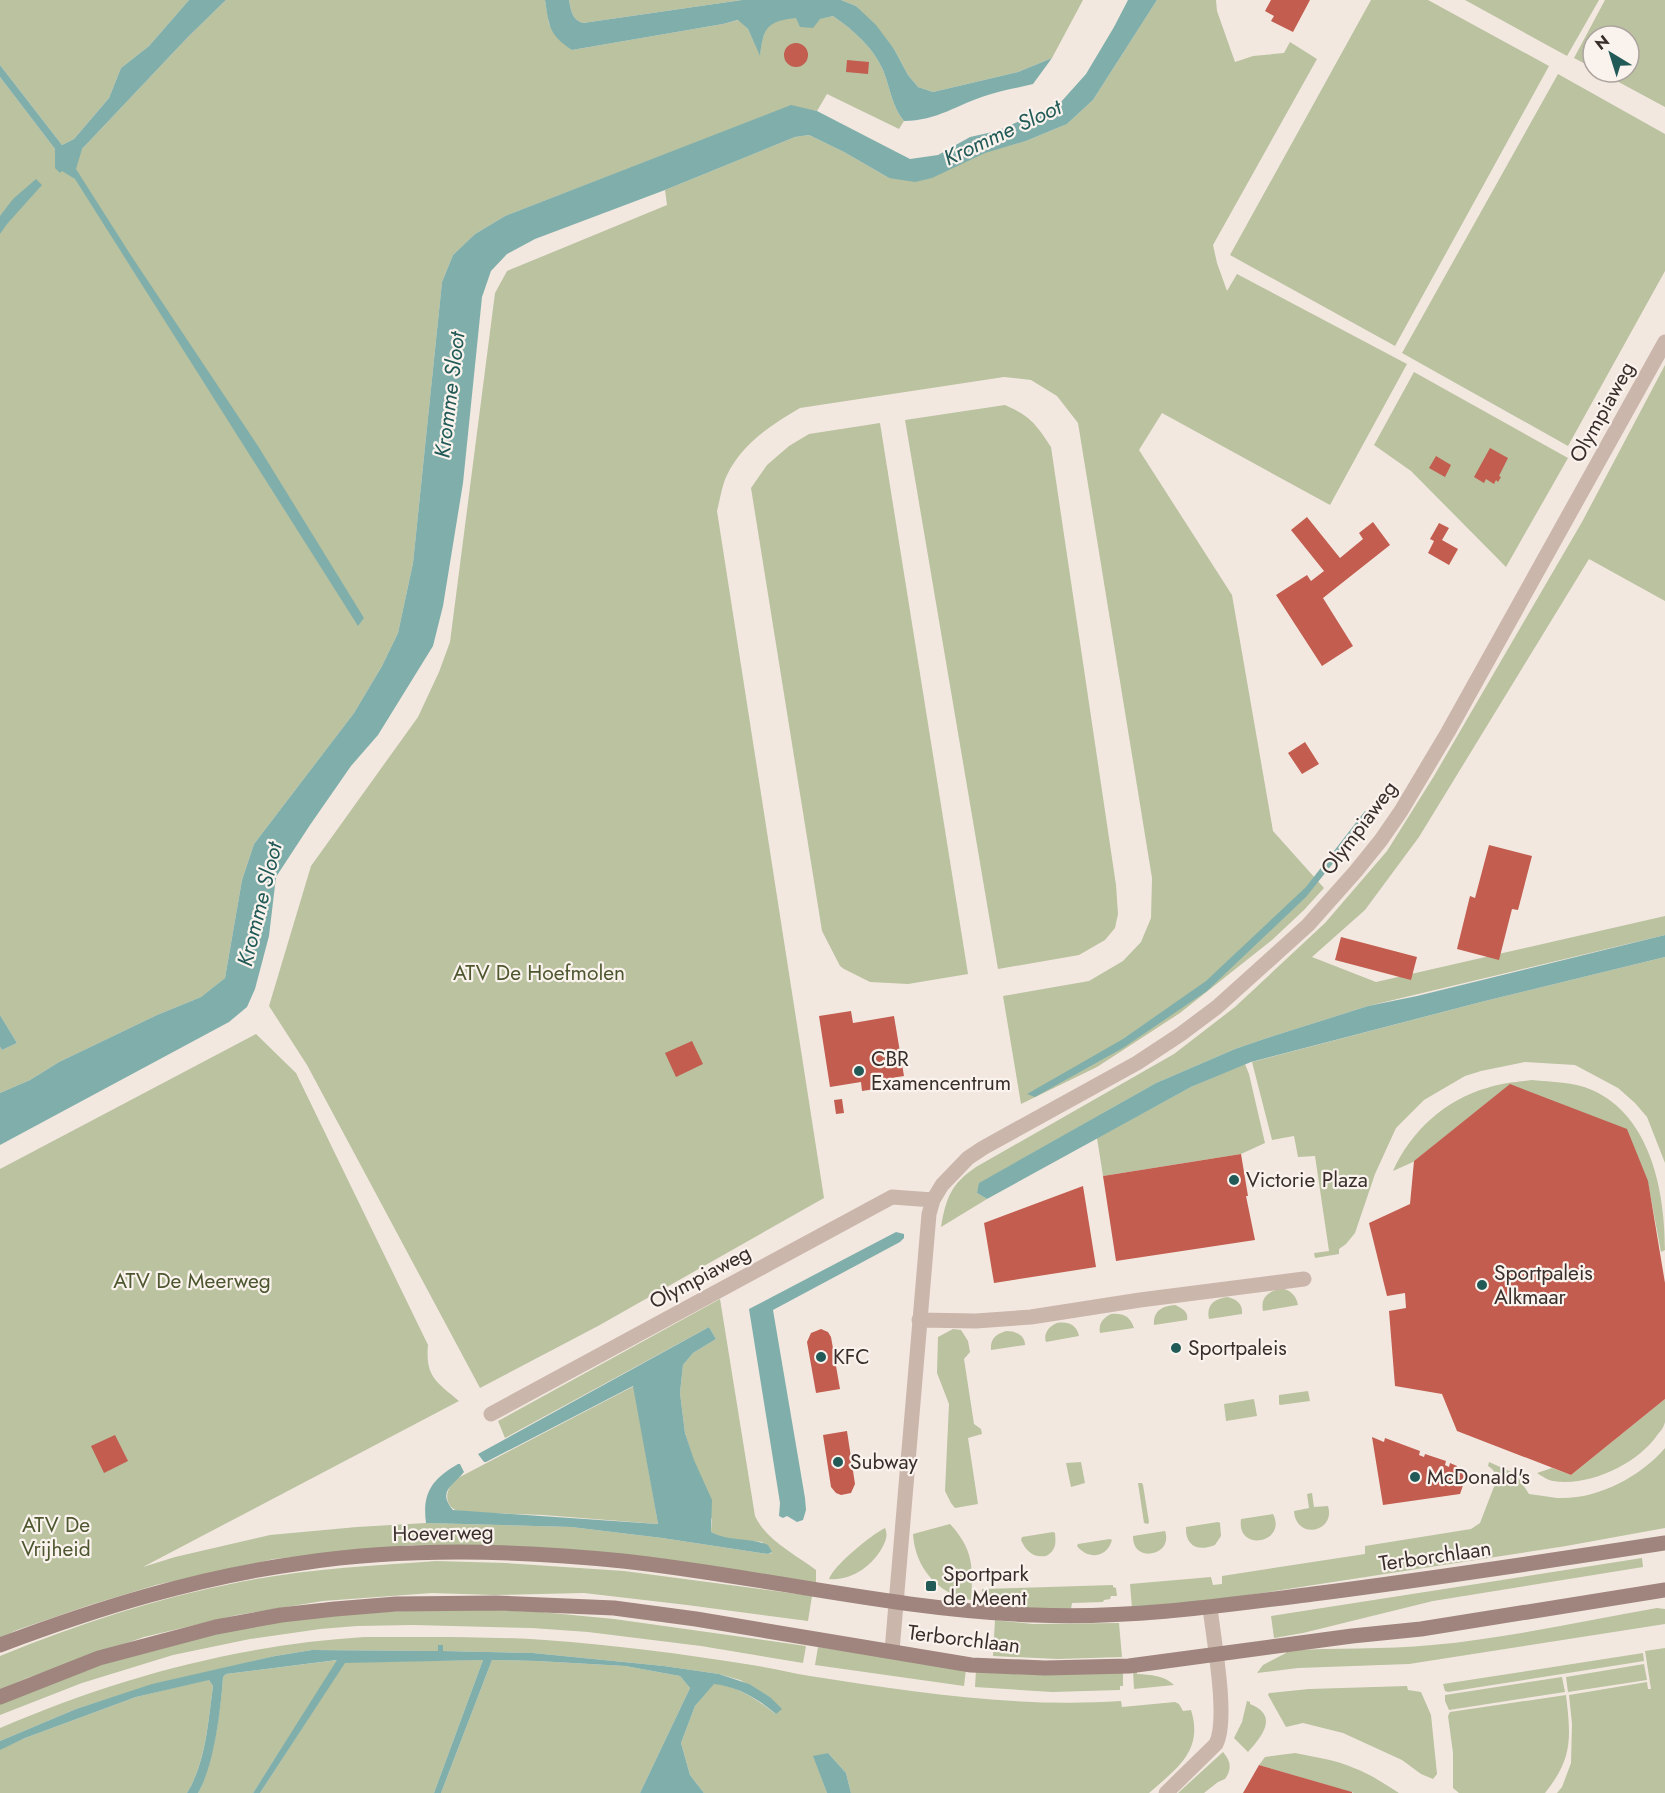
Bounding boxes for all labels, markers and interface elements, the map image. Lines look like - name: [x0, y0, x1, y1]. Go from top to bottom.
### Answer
- north arrow: [1581, 24, 1641, 84]
- text: N: [1590, 30, 1614, 56]
- water label: Kromme Sloot: [938, 90, 1068, 173]
- water label: Kromme Sloot: [425, 328, 473, 460]
- street label: Olympiaweg: [1562, 356, 1642, 468]
- street label: Olympiaweg: [1314, 775, 1404, 881]
- water label: Kromme Sloot: [228, 837, 290, 969]
- park label: ATV De Hoefmolen: [453, 958, 625, 988]
- place label: CBR Examencentrum: [871, 1044, 1011, 1098]
- marker: CBR Examencentrum: [852, 1064, 866, 1078]
- place label: Victorie Plaza: [1246, 1165, 1368, 1195]
- marker: Victorie Plaza: [1227, 1173, 1241, 1187]
- street label: Olympiaweg: [644, 1238, 756, 1316]
- place label: Sportpaleis Alkmaar: [1494, 1258, 1593, 1312]
- park label: ATV De Meerweg: [113, 1266, 271, 1296]
- marker: Sportpaleis Alkmaar: [1475, 1278, 1489, 1292]
- place label: Sportpaleis: [1188, 1333, 1287, 1363]
- marker: Sportpaleis: [1169, 1341, 1183, 1355]
- place label: KFC: [833, 1342, 870, 1372]
- marker: KFC: [814, 1350, 828, 1364]
- place label: Subway: [850, 1447, 918, 1477]
- marker: Subway: [831, 1455, 845, 1469]
- place label: McDonald's: [1427, 1462, 1530, 1492]
- marker: McDonald's: [1408, 1470, 1422, 1484]
- park label: ATV De Vrijheid: [21, 1510, 91, 1564]
- street label: Hoeverweg: [392, 1517, 494, 1549]
- street label: Terborchlaan: [1377, 1533, 1493, 1579]
- place label: Sportpark de Meent: [943, 1559, 1029, 1613]
- marker: Sportpark de Meent: [924, 1579, 938, 1593]
- street label: Terborchlaan: [906, 1617, 1022, 1661]

